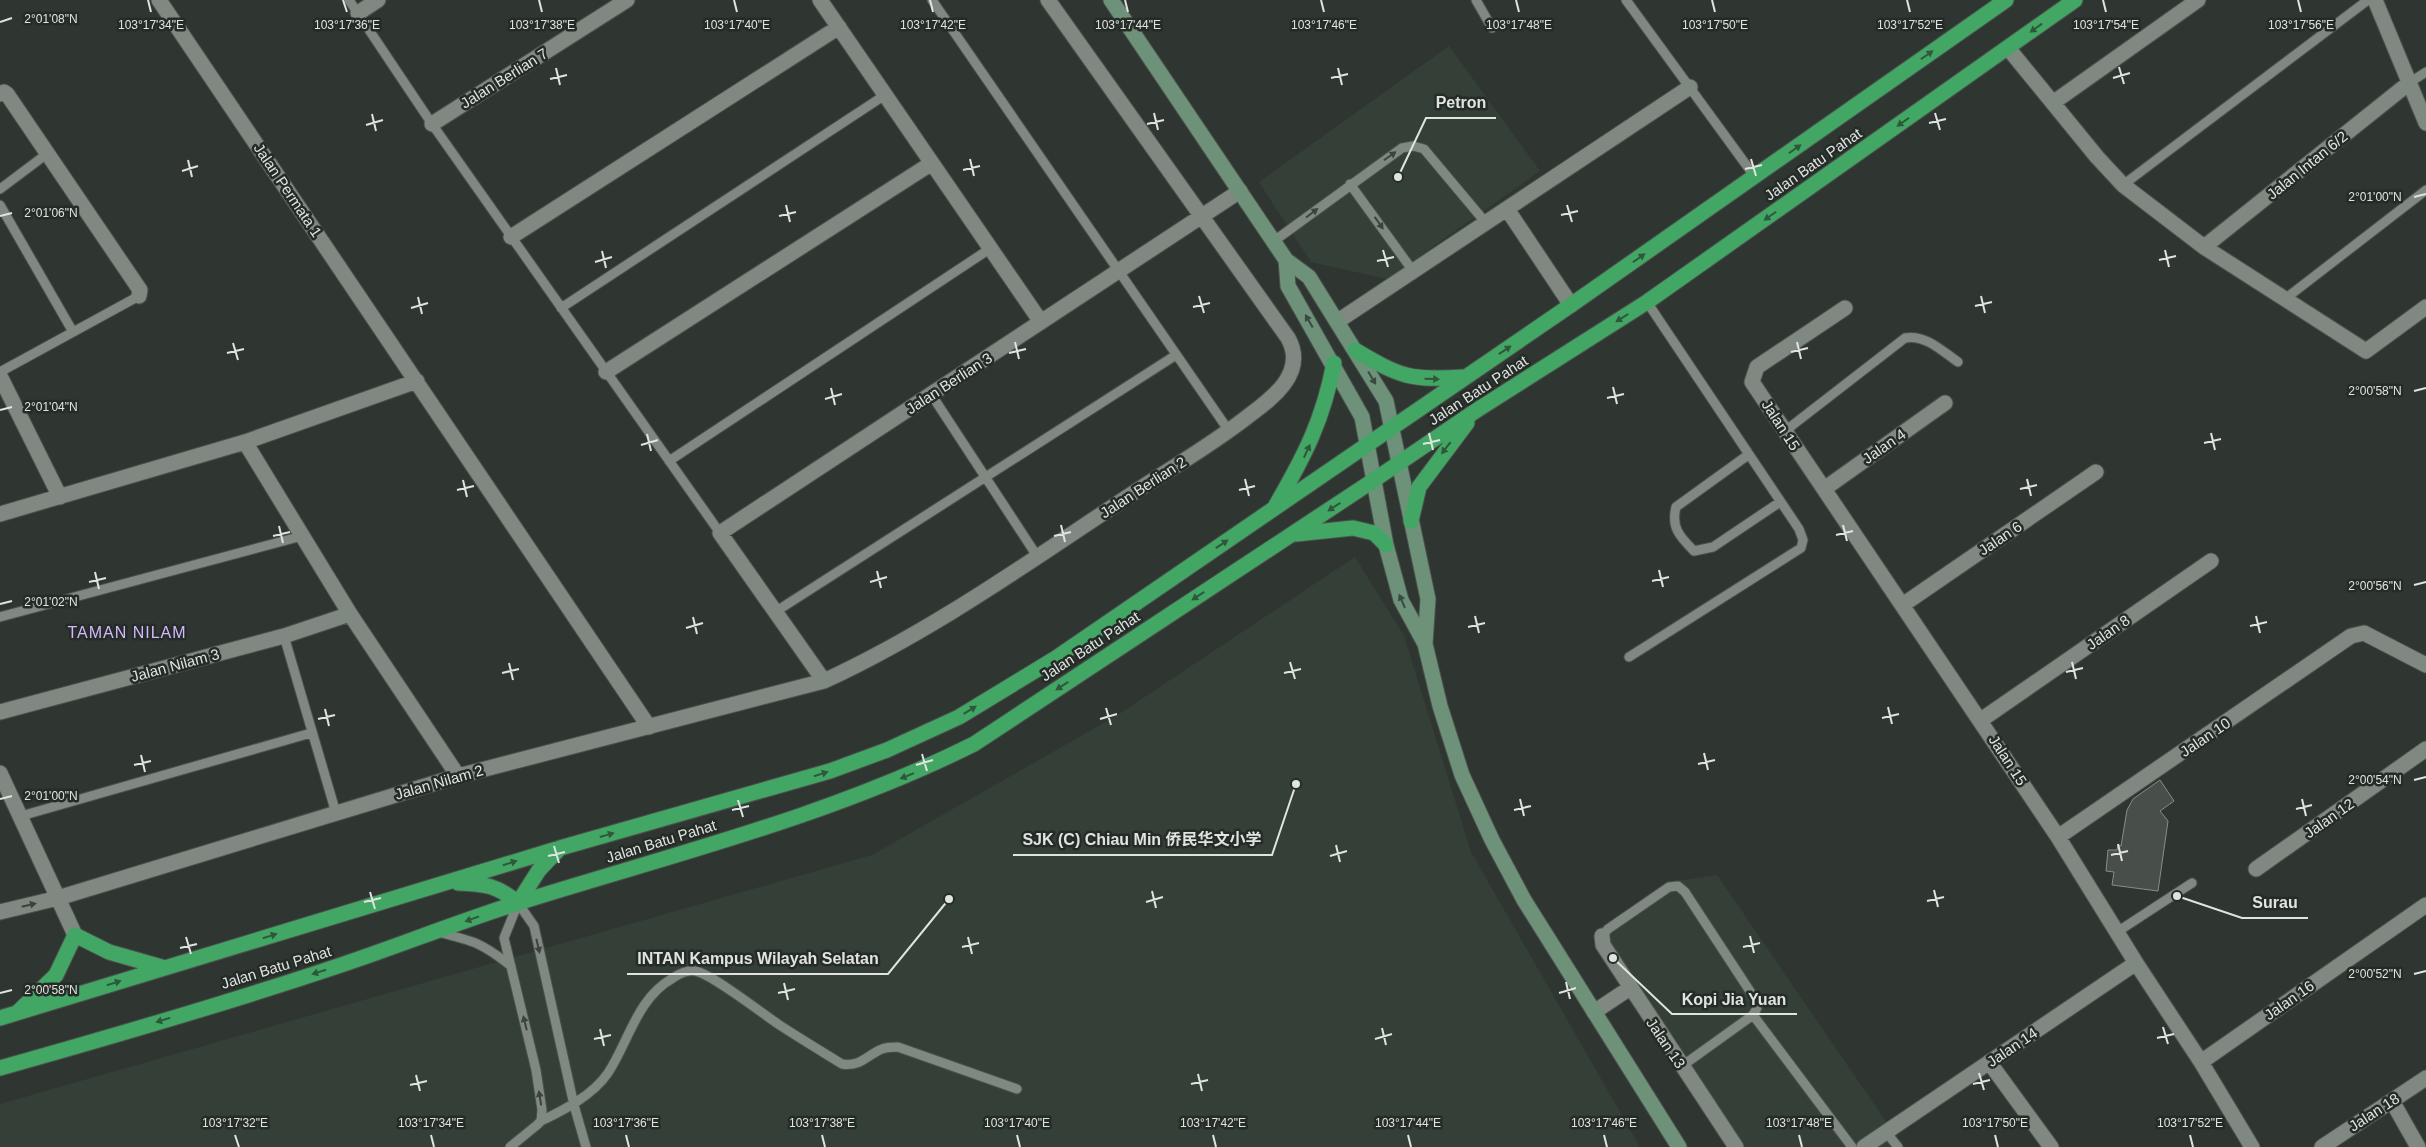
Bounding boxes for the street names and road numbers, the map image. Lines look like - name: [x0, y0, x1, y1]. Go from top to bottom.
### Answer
- street label: Jalan Berlian 7: [457, 44, 551, 112]
- street label: Jalan Batu Pahat: [1761, 124, 1865, 204]
- street label: Jalan Intan 6/2: [2263, 127, 2351, 203]
- street label: Jalan Permata 1: [250, 140, 326, 240]
- street label: Jalan Berlian 3: [903, 349, 995, 417]
- street label: Jalan Batu Pahat: [1425, 351, 1531, 428]
- street label: Jalan 15: [1758, 397, 1804, 453]
- street label: Jalan 4: [1859, 425, 1909, 467]
- street label: Jalan Berlian 2: [1097, 453, 1189, 521]
- street label: Jalan 6: [1975, 517, 2025, 559]
- street label: Jalan Batu Pahat: [1037, 607, 1143, 684]
- street label: Jalan 8: [2083, 611, 2133, 653]
- street label: Jalan Nilam 3: [129, 645, 221, 685]
- street label: Jalan 10: [2177, 714, 2233, 760]
- street label: Jalan 15: [1985, 732, 2031, 788]
- street label: Jalan Nilam 2: [393, 761, 485, 803]
- street label: Jalan 12: [2301, 795, 2357, 841]
- street label: Jalan Batu Pahat: [604, 816, 719, 866]
- street label: Jalan Batu Pahat: [219, 942, 334, 992]
- street label: Jalan 16: [2261, 977, 2317, 1023]
- street label: Jalan 13: [1643, 1015, 1689, 1071]
- street label: Jalan 14: [1984, 1024, 2040, 1070]
- street label: Jalan 18: [2346, 1089, 2402, 1135]

